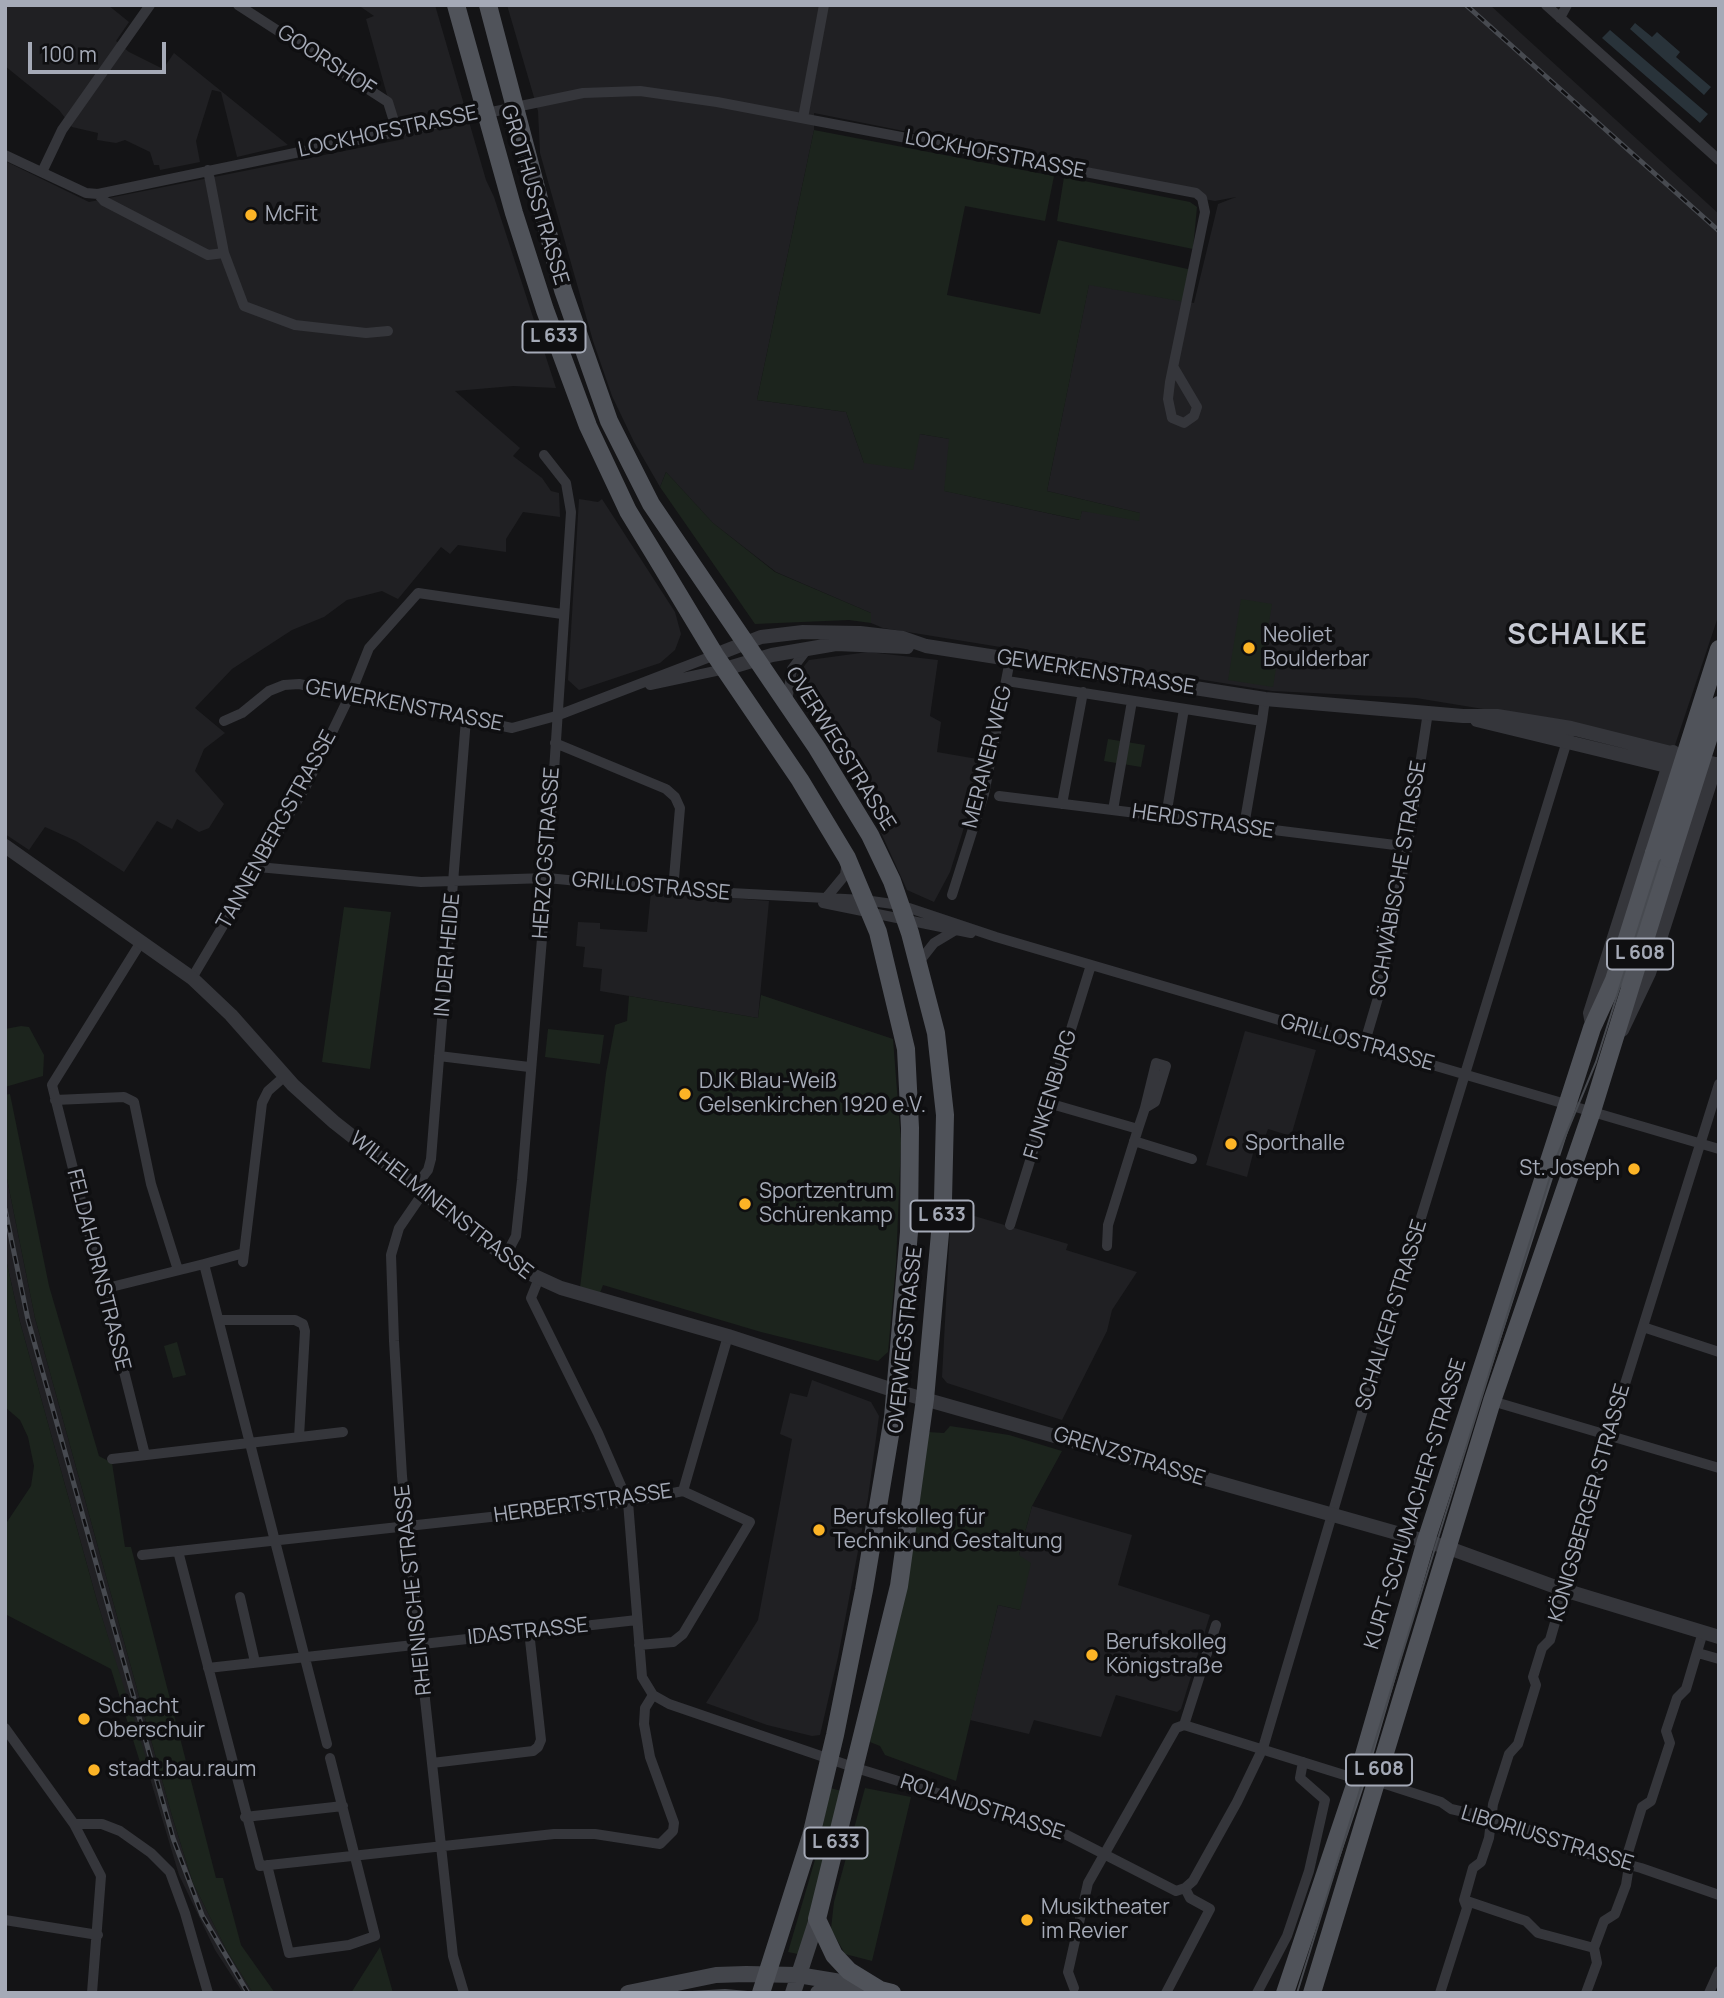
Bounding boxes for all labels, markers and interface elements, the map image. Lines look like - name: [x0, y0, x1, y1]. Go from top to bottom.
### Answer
- street label: GOORSHOF: [272, 20, 380, 102]
- scale bar: [32, 28, 170, 72]
- text: 100 m: [41, 40, 97, 68]
- street label: LOCKHOFSTRASSE: [296, 101, 480, 163]
- street label: GROTHUSSTRASSE: [495, 102, 573, 288]
- street label: LOCKHOFSTRASSE: [903, 125, 1087, 185]
- place label: McFit: [265, 202, 318, 228]
- marker: McFit: [243, 207, 259, 223]
- road number: L 633: [522, 322, 586, 352]
- district label: SCHALKE: [1508, 619, 1648, 653]
- place label: Neoliet Boulderbar: [1263, 623, 1370, 673]
- marker: Neoliet Boulderbar: [1241, 640, 1257, 656]
- street label: GEWERKENSTRASSE: [995, 645, 1197, 701]
- street label: OVERWEGSTRASSE: [779, 663, 901, 835]
- street label: GEWERKENSTRASSE: [303, 675, 505, 737]
- street label: MERANER WEG: [958, 683, 1018, 831]
- street label: TANNENBERGSTRASSE: [212, 726, 342, 934]
- street label: SCHWÄBISCHE STRASSE: [1366, 759, 1432, 999]
- street label: HERZOGSTRASSE: [528, 766, 566, 940]
- street label: HERDSTRASSE: [1130, 800, 1276, 844]
- street label: GRILLOSTRASSE: [571, 868, 731, 906]
- street label: IN DER HEIDE: [430, 892, 466, 1018]
- road number: L 608: [1607, 938, 1673, 970]
- street label: GRILLOSTRASSE: [1277, 1009, 1437, 1077]
- street label: FUNKENBURG: [1019, 1027, 1083, 1163]
- place label: DJK Blau-Weiß Gelsenkirchen 1920 e.V.: [699, 1069, 926, 1119]
- marker: DJK Blau-Weiß Gelsenkirchen 1920 e.V.: [677, 1086, 693, 1102]
- street label: WILHELMINENSTRASSE: [344, 1127, 538, 1285]
- place label: Sporthalle: [1245, 1131, 1345, 1157]
- marker: Sporthalle: [1223, 1136, 1239, 1152]
- place label: St. Joseph: [1519, 1156, 1620, 1182]
- marker: St. Joseph: [1626, 1161, 1642, 1177]
- street label: FELDAHORNSTRASSE: [61, 1166, 135, 1374]
- place label: Sportzentrum Schürenkamp: [759, 1179, 894, 1229]
- marker: Sportzentrum Schürenkamp: [737, 1196, 753, 1212]
- road number: L 633: [911, 1200, 974, 1232]
- street label: SCHALKER STRASSE: [1351, 1217, 1433, 1413]
- street label: OVERWEGSTRASSE: [884, 1245, 928, 1435]
- street label: KURT-SCHUMACHER-STRASSE: [1360, 1356, 1472, 1652]
- street label: KÖNIGSBERGER STRASSE: [1544, 1381, 1636, 1625]
- street label: GRENZSTRASSE: [1050, 1422, 1208, 1492]
- street label: HERBERTSTRASSE: [492, 1479, 674, 1529]
- street label: RHEINISCHE STRASSE: [390, 1483, 438, 1697]
- place label: Berufskolleg für Technik und Gestaltung: [833, 1505, 1063, 1555]
- marker: Berufskolleg für Technik und Gestaltung: [811, 1522, 827, 1538]
- street label: IDASTRASSE: [466, 1613, 590, 1651]
- place label: Berufskolleg Königstraße: [1106, 1630, 1227, 1680]
- marker: Berufskolleg Königstraße: [1084, 1647, 1100, 1663]
- place label: Schacht Oberschuir: [98, 1694, 205, 1744]
- marker: Schacht Oberschuir: [76, 1711, 92, 1727]
- road number: L 608: [1346, 1754, 1412, 1786]
- place label: stadt.bau.raum: [108, 1757, 256, 1783]
- marker: stadt.bau.raum: [86, 1762, 102, 1778]
- street label: ROLANDSTRASSE: [897, 1770, 1067, 1846]
- street label: LIBORIUSSTRASSE: [1458, 1801, 1636, 1877]
- road number: L 633: [804, 1828, 868, 1858]
- place label: Musiktheater im Revier: [1041, 1895, 1170, 1945]
- marker: Musiktheater im Revier: [1019, 1912, 1035, 1928]

